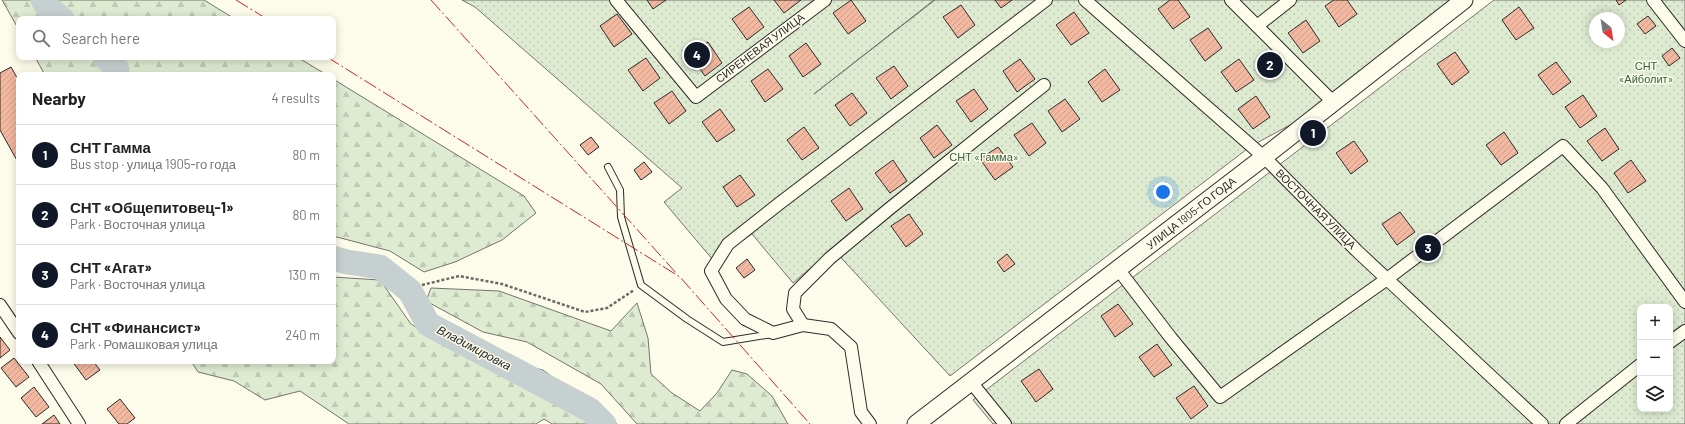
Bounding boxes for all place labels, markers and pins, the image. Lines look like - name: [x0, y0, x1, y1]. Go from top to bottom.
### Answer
- pin: 4: [684, 40, 710, 70]
- pin: 2: [1257, 50, 1283, 80]
- pin: 1: [1300, 118, 1326, 148]
- pin: 3: [1415, 233, 1441, 263]

